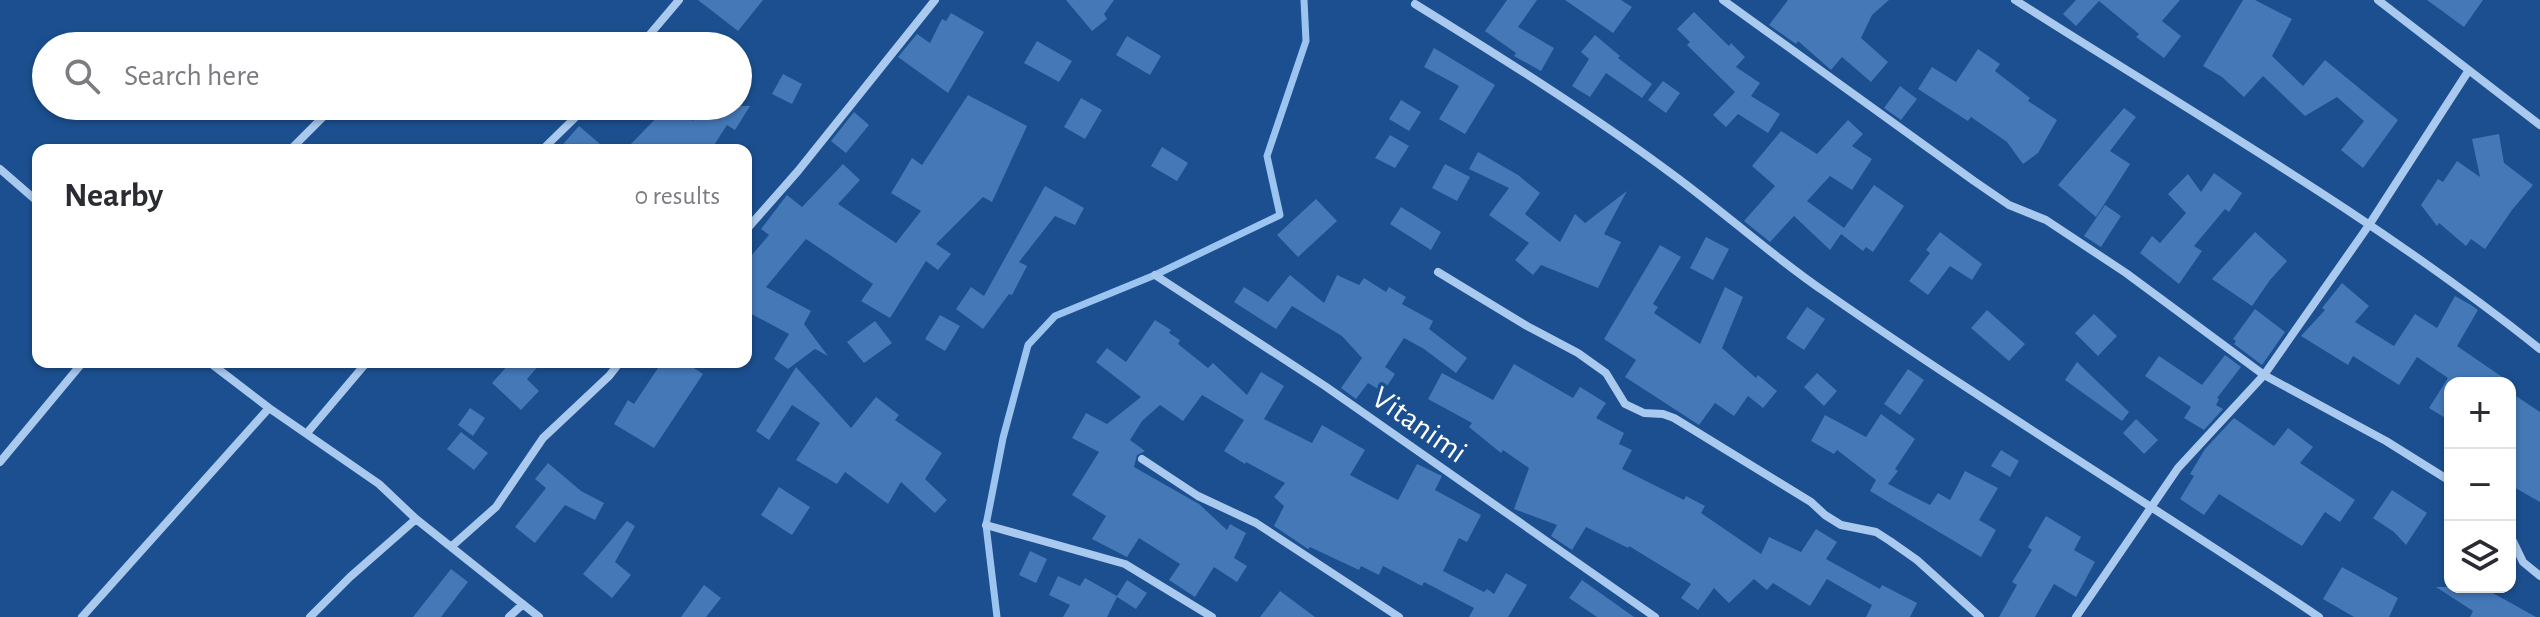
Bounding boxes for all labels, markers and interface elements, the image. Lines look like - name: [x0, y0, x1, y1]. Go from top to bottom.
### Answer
- search box: [32, 32, 752, 120]
- icon: search: [60, 54, 104, 98]
- text: Search here: [124, 61, 260, 91]
- text: Nearby: [64, 179, 163, 213]
- text: 0 results: [634, 183, 720, 209]
- map controls: [2444, 377, 2516, 593]
- button: +: [2444, 377, 2516, 449]
- street label: Vitanimi: [1366, 381, 1473, 469]
- button: −: [2444, 449, 2516, 521]
- button: layers: [2444, 521, 2516, 593]

